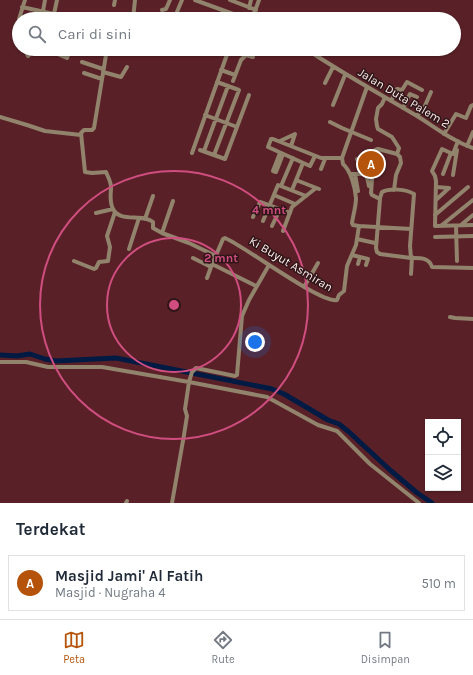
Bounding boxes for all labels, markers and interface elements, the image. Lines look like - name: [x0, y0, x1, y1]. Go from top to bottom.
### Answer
- search box: [12, 12, 461, 56]
- icon: search: [26, 23, 48, 45]
- text: Cari di sini: [58, 25, 132, 43]
- street label: Jalan Duta Palem 2: [356, 65, 452, 131]
- pin: A: [358, 149, 384, 179]
- text: 4 mnt: [252, 203, 286, 217]
- street label: Ki Buyut Asmiran: [247, 234, 335, 294]
- text: 2 mnt: [204, 251, 238, 265]
- centre of rings: [167, 298, 181, 312]
- your location: [245, 332, 265, 352]
- map controls: [425, 419, 461, 491]
- button: locate: [425, 419, 461, 455]
- button: layers: [425, 455, 461, 491]
- text: Terdekat: [16, 519, 85, 539]
- text: Masjid Jami' Al Fatih: [55, 567, 203, 585]
- text: A: [26, 576, 34, 591]
- text: 510 m: [421, 576, 456, 591]
- text: Masjid · Nugraha 4: [55, 585, 165, 600]
- tab: Peta: [63, 629, 85, 666]
- tab: Rute: [211, 629, 235, 666]
- tab: Disimpan: [361, 629, 410, 666]

